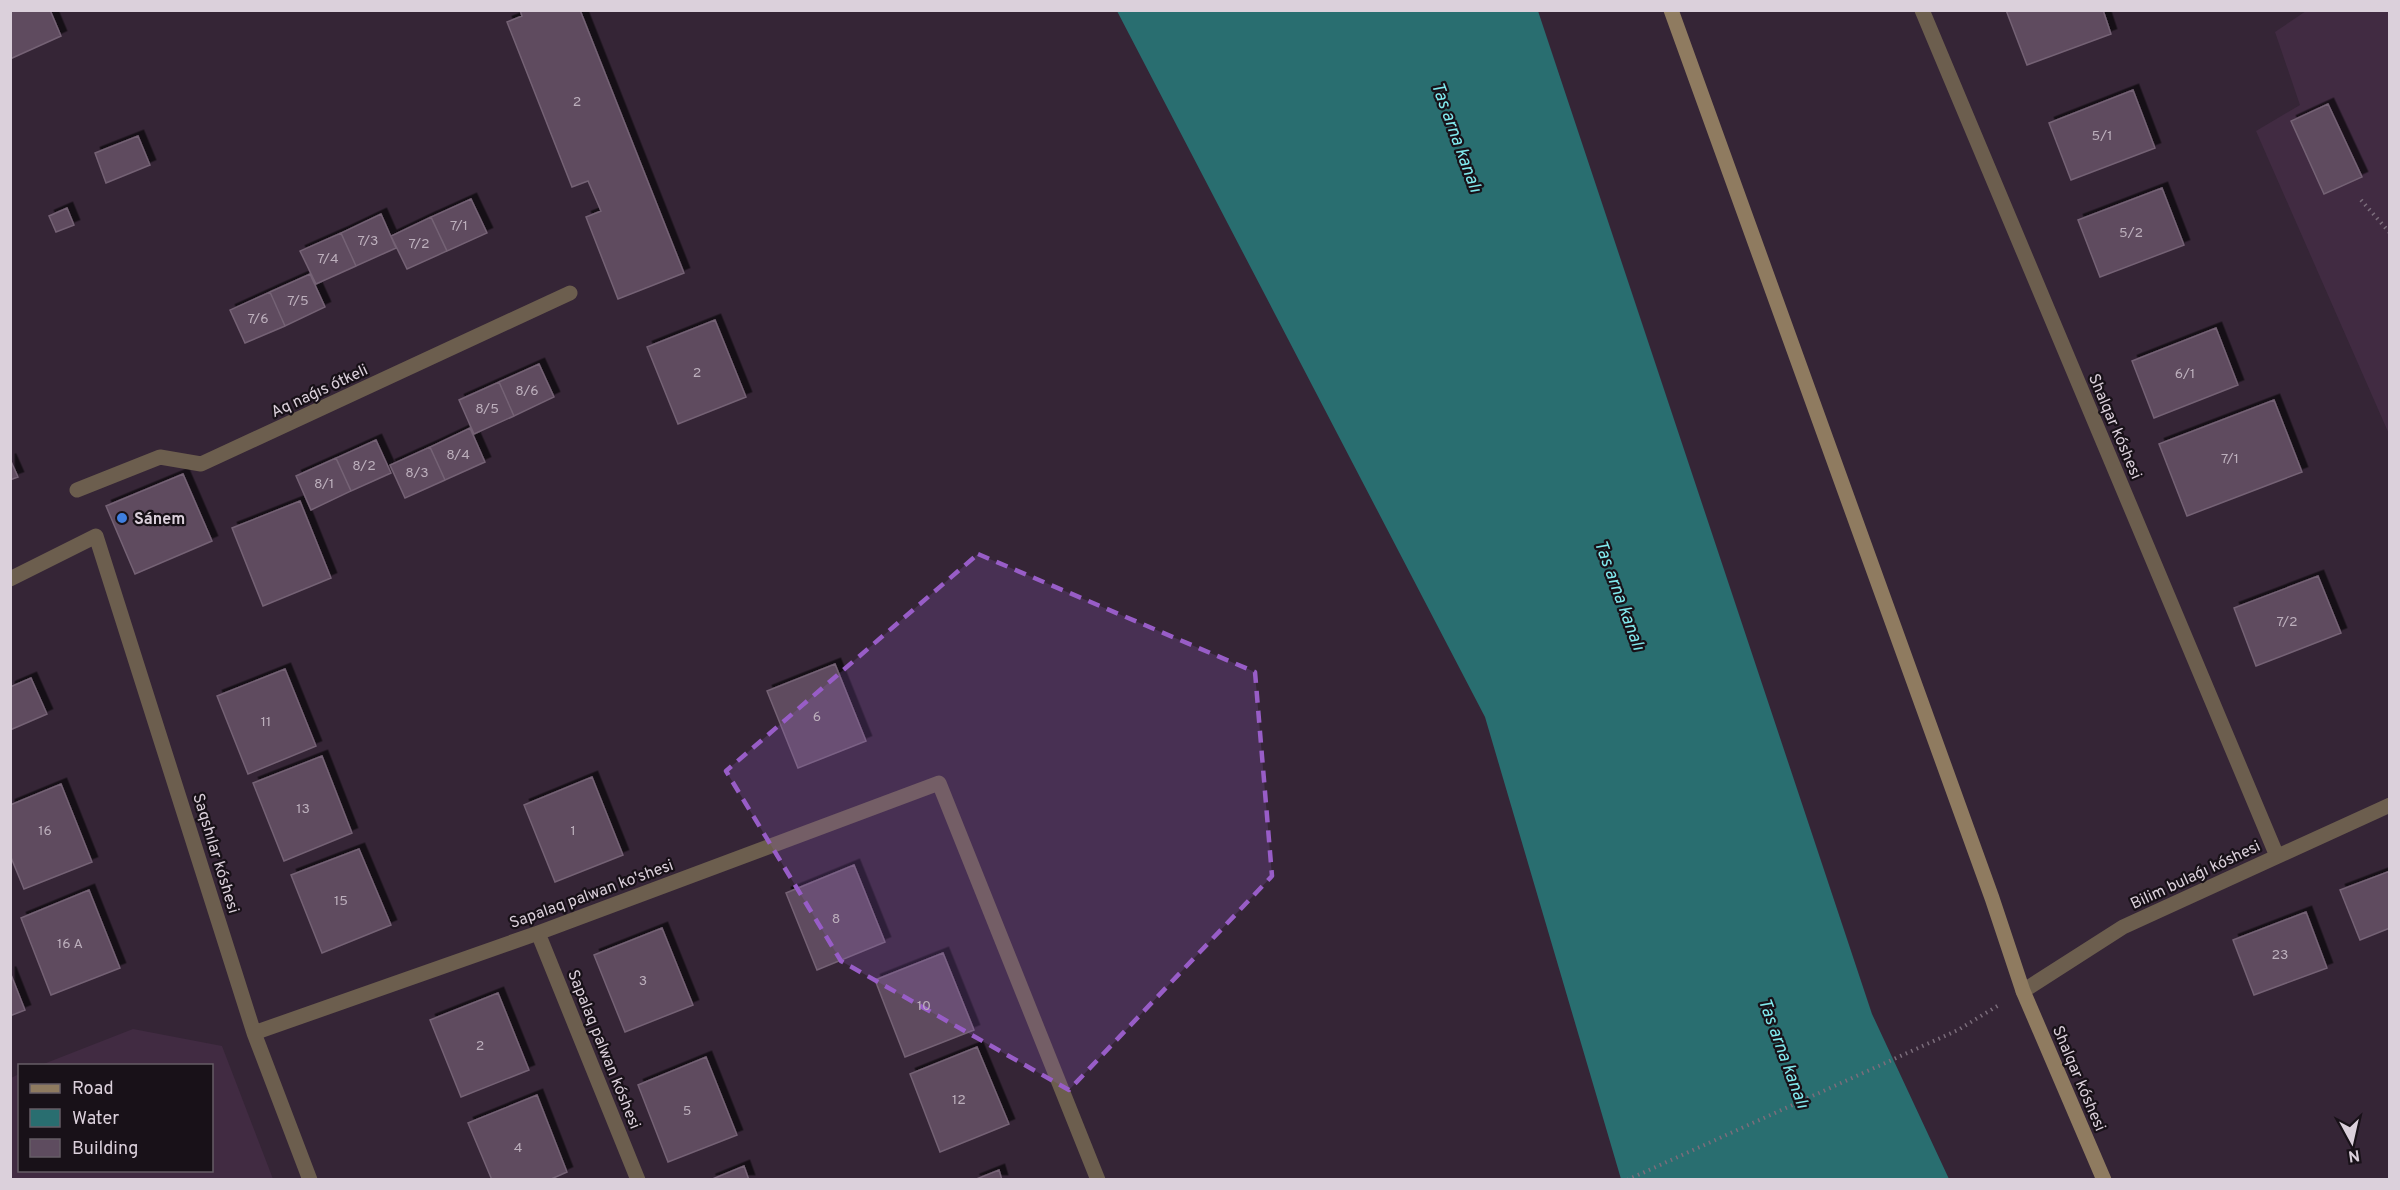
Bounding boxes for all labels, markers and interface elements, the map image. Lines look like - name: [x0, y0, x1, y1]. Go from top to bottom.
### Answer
- water label: Tas arna kanalı: [1425, 79, 1486, 196]
- house number: 2: [573, 94, 581, 111]
- house number: 5/1: [2092, 128, 2112, 145]
- house number: 7/1: [450, 218, 468, 235]
- house number: 5/2: [2119, 225, 2143, 242]
- house number: 7/3: [357, 233, 379, 250]
- house number: 7/2: [408, 236, 430, 253]
- house number: 7/4: [317, 251, 339, 268]
- house number: 7/5: [287, 293, 309, 310]
- house number: 7/6: [248, 311, 269, 328]
- street label: Aq naǵıs ótkeli: [268, 361, 372, 423]
- house number: 2: [693, 365, 701, 382]
- house number: 6/1: [2175, 366, 2195, 383]
- street label: Shalqar kóshesi: [2083, 371, 2145, 483]
- house number: 8/6: [515, 383, 539, 400]
- house number: 8/5: [475, 401, 499, 418]
- house number: 8/4: [446, 447, 470, 464]
- house number: 7/1: [2221, 451, 2239, 468]
- house number: 8/2: [352, 458, 376, 475]
- house number: 8/3: [405, 465, 429, 482]
- house number: 8/1: [314, 476, 334, 493]
- place label: Sánem: [134, 510, 185, 530]
- marker: Sánem: [115, 511, 129, 525]
- water label: Tas arna kanalı: [1588, 537, 1649, 654]
- house number: 7/2: [2276, 614, 2298, 631]
- house number: 6: [813, 709, 821, 726]
- house number: 11: [261, 714, 271, 731]
- street label: Saqshılar kóshesi: [187, 791, 243, 916]
- house number: 13: [296, 801, 310, 818]
- house number: 16: [38, 823, 52, 840]
- house number: 1: [570, 823, 576, 840]
- street label: Bilim bulaǵı kóshesi: [2128, 837, 2264, 915]
- street label: Sapalaq palwan ko'shesi: [507, 856, 676, 934]
- house number: 15: [334, 893, 348, 910]
- house number: 8: [832, 911, 840, 928]
- house number: 16 А: [57, 936, 83, 953]
- house number: 23: [2272, 947, 2289, 964]
- street label: Sapalaq palwan kóshesi: [562, 967, 644, 1132]
- house number: 3: [639, 973, 647, 990]
- water label: Tas arna kanalı: [1752, 995, 1813, 1112]
- house number: 10: [917, 998, 931, 1015]
- street label: Shalqar kóshesi: [2047, 1023, 2109, 1135]
- house number: 2: [476, 1038, 484, 1055]
- legend: [18, 1064, 213, 1172]
- text: Road: [72, 1078, 114, 1101]
- house number: 12: [952, 1092, 966, 1109]
- house number: 5: [683, 1103, 691, 1120]
- text: Water: [72, 1108, 119, 1131]
- north arrow: [2322, 1112, 2382, 1172]
- text: Building: [72, 1138, 138, 1161]
- house number: 4: [514, 1140, 522, 1157]
- text: N: [2347, 1144, 2361, 1166]

